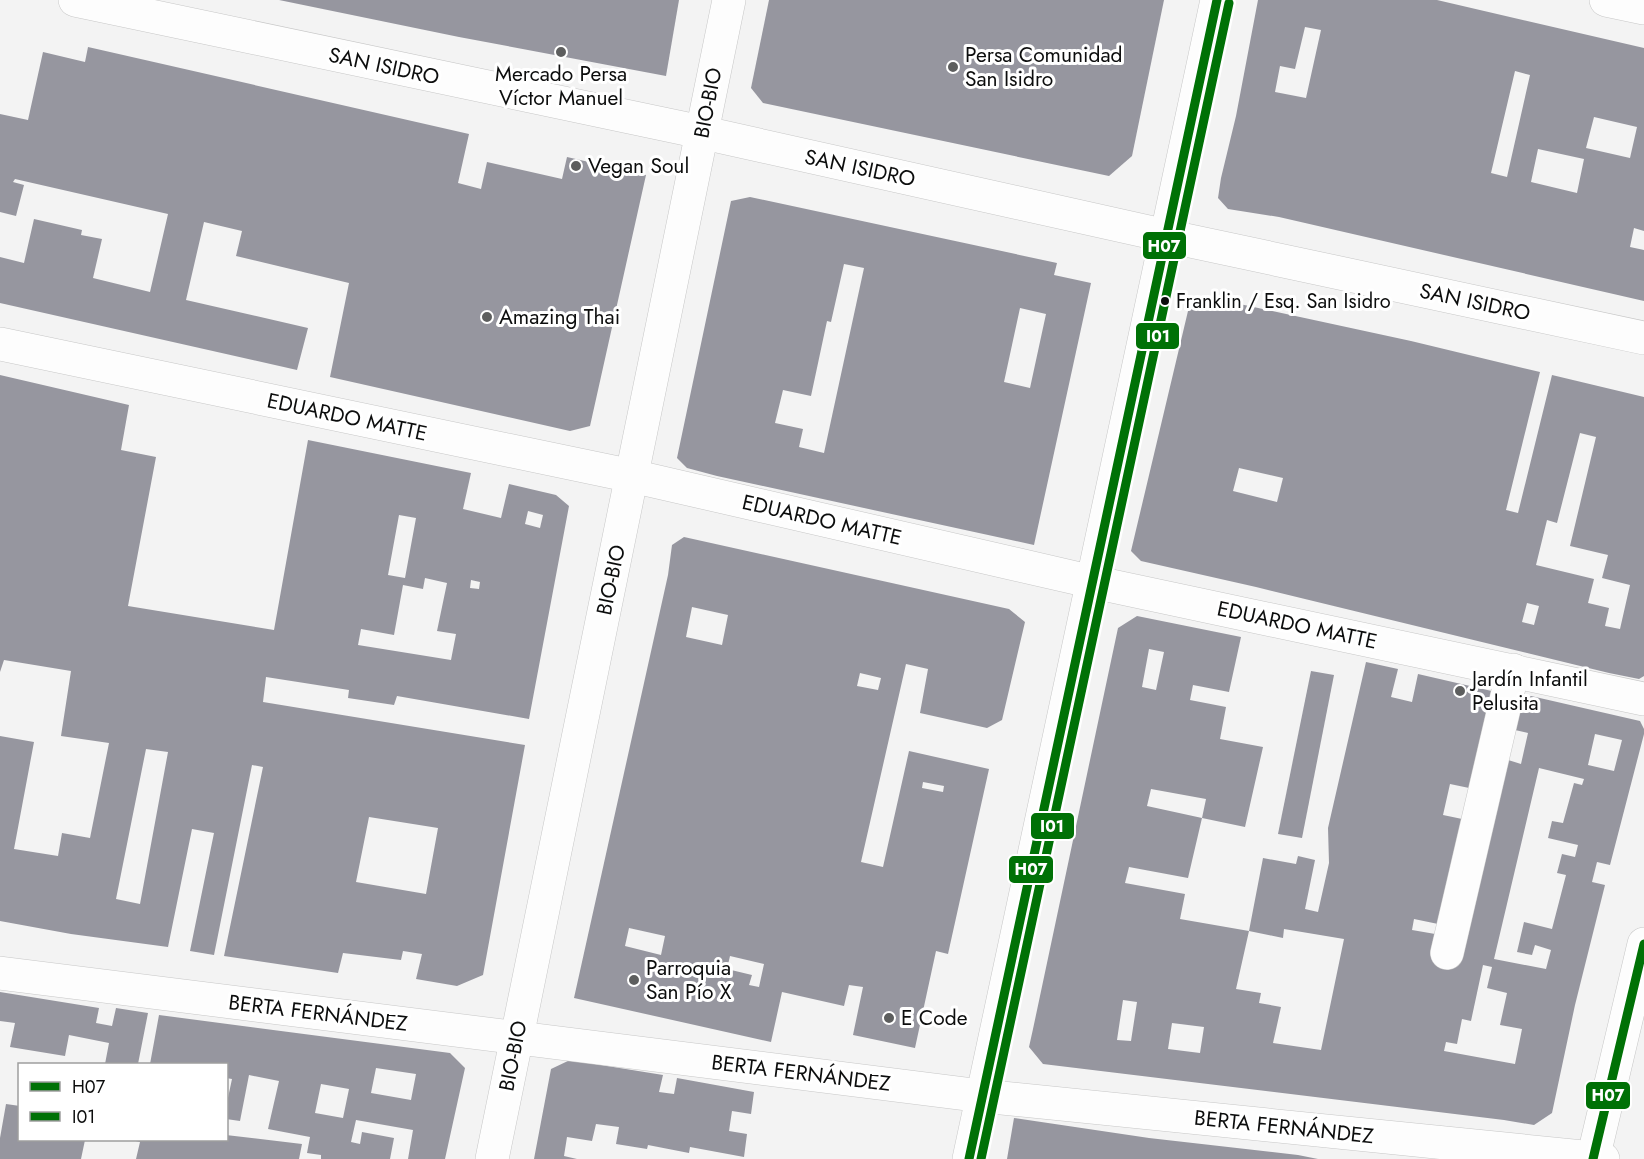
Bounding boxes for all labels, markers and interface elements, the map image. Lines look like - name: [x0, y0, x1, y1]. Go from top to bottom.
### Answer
- street label: SAN ISIDRO: [326, 40, 442, 92]
- place label: Persa Comunidad San Isidro: [965, 40, 1123, 94]
- marker: Mercado Persa Víctor Manuel: [554, 45, 568, 59]
- place label: Mercado Persa Víctor Manuel: [495, 59, 627, 113]
- marker: Persa Comunidad San Isidro: [946, 60, 960, 74]
- street label: BIO-BIO: [686, 65, 730, 141]
- street label: SAN ISIDRO: [802, 142, 918, 194]
- place label: Vegan Soul: [588, 151, 689, 181]
- marker: Vegan Soul: [569, 159, 583, 173]
- line badge: H07: [1142, 231, 1187, 260]
- text: H07: [1148, 235, 1181, 258]
- street label: SAN ISIDRO: [1417, 276, 1533, 328]
- place label: Franklin / Esq. San Isidro: [1176, 287, 1391, 316]
- marker: Franklin / Esq. San Isidro: [1159, 295, 1171, 307]
- place label: Amazing Thai: [499, 302, 620, 332]
- marker: Amazing Thai: [480, 310, 494, 324]
- line badge: I01: [1135, 322, 1180, 350]
- text: I01: [1146, 325, 1170, 348]
- street label: EDUARDO MATTE: [264, 385, 430, 449]
- street label: EDUARDO MATTE: [739, 487, 905, 553]
- street label: BIO-BIO: [589, 542, 633, 618]
- street label: EDUARDO MATTE: [1214, 593, 1380, 657]
- place label: Jardín Infantil Pelusita: [1469, 664, 1588, 718]
- marker: Jardín Infantil Pelusita: [1453, 684, 1467, 698]
- line badge: I01: [1030, 812, 1075, 840]
- text: I01: [1040, 815, 1064, 838]
- line badge: H07: [1008, 855, 1054, 884]
- text: H07: [1015, 858, 1048, 881]
- place label: Parroquia San Pío X: [646, 953, 732, 1007]
- marker: Parroquia San Pío X: [627, 973, 641, 987]
- street label: BERTA FERNÁNDEZ: [227, 987, 410, 1039]
- place label: E Code: [901, 1003, 968, 1033]
- marker: E Code: [882, 1011, 896, 1025]
- street label: BIO-BIO: [491, 1018, 535, 1094]
- street label: BERTA FERNÁNDEZ: [710, 1047, 893, 1099]
- legend: [18, 1063, 228, 1141]
- text: H07: [72, 1074, 106, 1100]
- line badge: H07: [1585, 1081, 1631, 1110]
- text: H07: [1592, 1084, 1625, 1107]
- street label: BERTA FERNÁNDEZ: [1193, 1103, 1376, 1151]
- text: I01: [72, 1104, 95, 1130]

